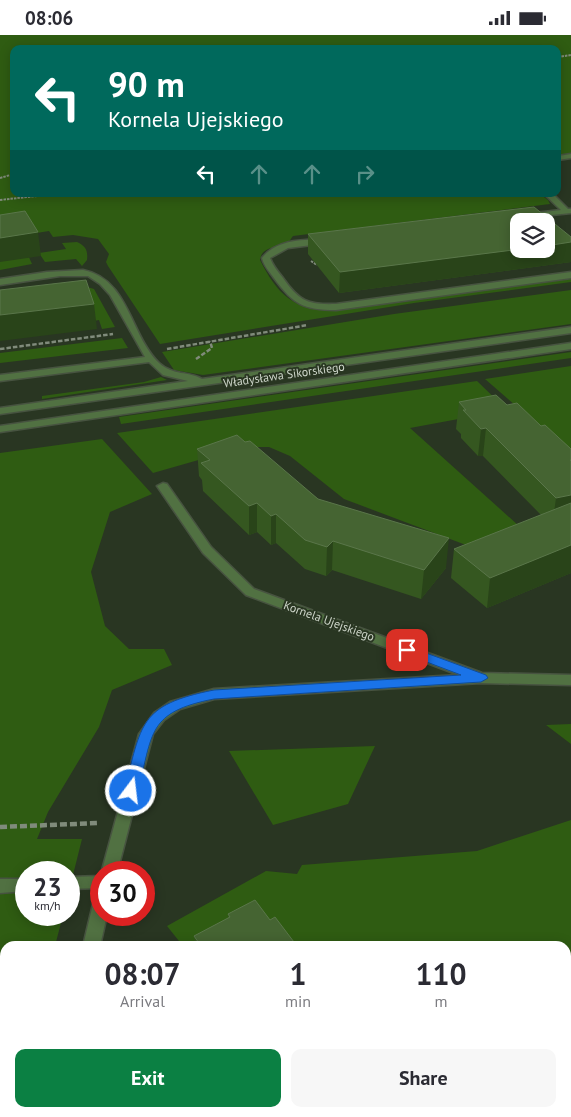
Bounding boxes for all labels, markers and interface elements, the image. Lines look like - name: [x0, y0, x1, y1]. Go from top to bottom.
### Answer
- text: 08:06: [25, 6, 73, 30]
- text: 90 m: [108, 61, 185, 107]
- icon: left: [25, 65, 90, 130]
- text: Kornela Ujejskiego: [108, 105, 284, 133]
- icon: left: [192, 160, 220, 188]
- icon: ahead: [245, 160, 273, 188]
- icon: ahead: [298, 160, 326, 188]
- icon: right: [351, 160, 379, 188]
- map controls: [510, 213, 555, 258]
- button: layers: [510, 213, 555, 258]
- street label: Władysława Sikorskiego: [222, 359, 346, 390]
- street label: Kornela Ujejskiego: [282, 597, 377, 644]
- pin: [386, 629, 428, 671]
- icon: arrive: [393, 636, 421, 664]
- position arrow: [104, 764, 156, 816]
- speed limit sign: 30: [90, 861, 155, 926]
- text: 23: [33, 871, 62, 903]
- text: km/h: [34, 898, 61, 913]
- text: 08:07: [104, 954, 181, 993]
- text: 1: [290, 954, 307, 993]
- text: 110: [415, 954, 467, 993]
- text: Arrival: [120, 991, 165, 1011]
- text: min: [285, 991, 311, 1011]
- text: m: [435, 991, 448, 1011]
- button: Exit: [15, 1049, 281, 1107]
- button: Share: [291, 1049, 556, 1107]

